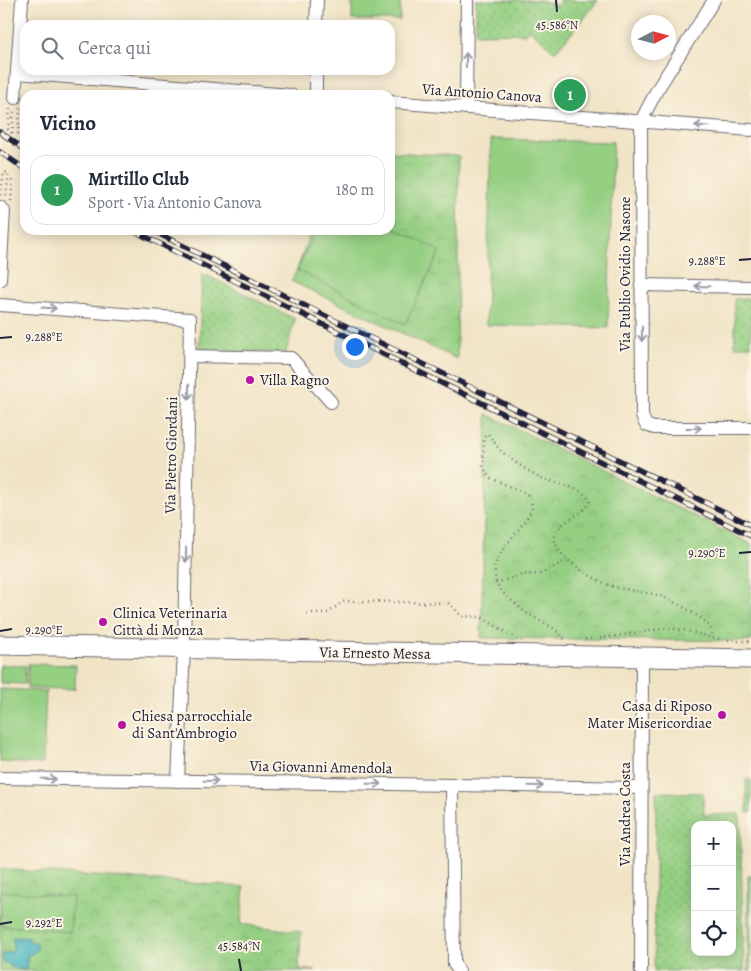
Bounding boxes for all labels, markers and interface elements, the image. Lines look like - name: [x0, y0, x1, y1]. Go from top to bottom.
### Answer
- north arrow: [631, 15, 676, 60]
- text: 45.586°N: [535, 17, 579, 33]
- search box: [20, 20, 395, 75]
- icon: search: [38, 34, 66, 62]
- text: Cerca qui: [78, 35, 151, 61]
- one-way arrow: [461, 52, 471, 68]
- pin: 1: [554, 76, 586, 114]
- street label: Via Antonio Canova: [420, 79, 543, 107]
- text: Vicino: [40, 109, 96, 137]
- one-way arrow: [695, 121, 711, 131]
- text: Mirtillo Club: [88, 166, 189, 192]
- text: 1: [54, 179, 60, 201]
- text: 180 m: [336, 179, 374, 201]
- text: Sport · Via Antonio Canova: [88, 192, 262, 214]
- street label: Via Publio Ovidio Nasone: [615, 196, 635, 353]
- text: 9.288°E: [688, 253, 726, 269]
- one-way arrow: [695, 281, 711, 291]
- one-way arrow: [40, 304, 56, 313]
- one-way arrow: [637, 326, 647, 342]
- text: 9.288°E: [25, 329, 63, 345]
- your location: [342, 334, 368, 360]
- place label: Villa Ragno: [259, 370, 329, 390]
- marker: Villa Ragno: [244, 374, 256, 386]
- one-way arrow: [184, 384, 194, 400]
- street label: Via Pietro Giordani: [160, 396, 182, 515]
- one-way arrow: [685, 423, 701, 433]
- text: 9.290°E: [688, 545, 726, 561]
- one-way arrow: [181, 546, 191, 563]
- place label: Clinica Veterinaria Città di Monza: [113, 603, 227, 640]
- marker: Clinica Veterinaria Città di Monza: [97, 616, 109, 628]
- text: 9.290°E: [25, 622, 63, 638]
- street label: Via Ernesto Messa: [318, 642, 431, 664]
- place label: Casa di Riposo Mater Misericordiae: [587, 696, 712, 733]
- place label: Chiesa parrocchiale di Sant'Ambrogio: [132, 706, 252, 743]
- marker: Casa di Riposo Mater Misericordiae: [716, 709, 728, 721]
- marker: Chiesa parrocchiale di Sant'Ambrogio: [116, 719, 128, 731]
- street label: Via Giovanni Amendola: [248, 756, 393, 778]
- street label: Via Andrea Costa: [615, 762, 635, 867]
- one-way arrow: [40, 774, 56, 784]
- one-way arrow: [202, 776, 219, 786]
- one-way arrow: [365, 779, 381, 789]
- one-way arrow: [528, 781, 544, 791]
- map controls: [691, 821, 736, 956]
- button: +: [691, 821, 736, 866]
- button: −: [691, 866, 736, 911]
- button: locate: [691, 911, 736, 956]
- text: 9.292°E: [26, 915, 62, 931]
- text: 45.584°N: [218, 938, 261, 954]

